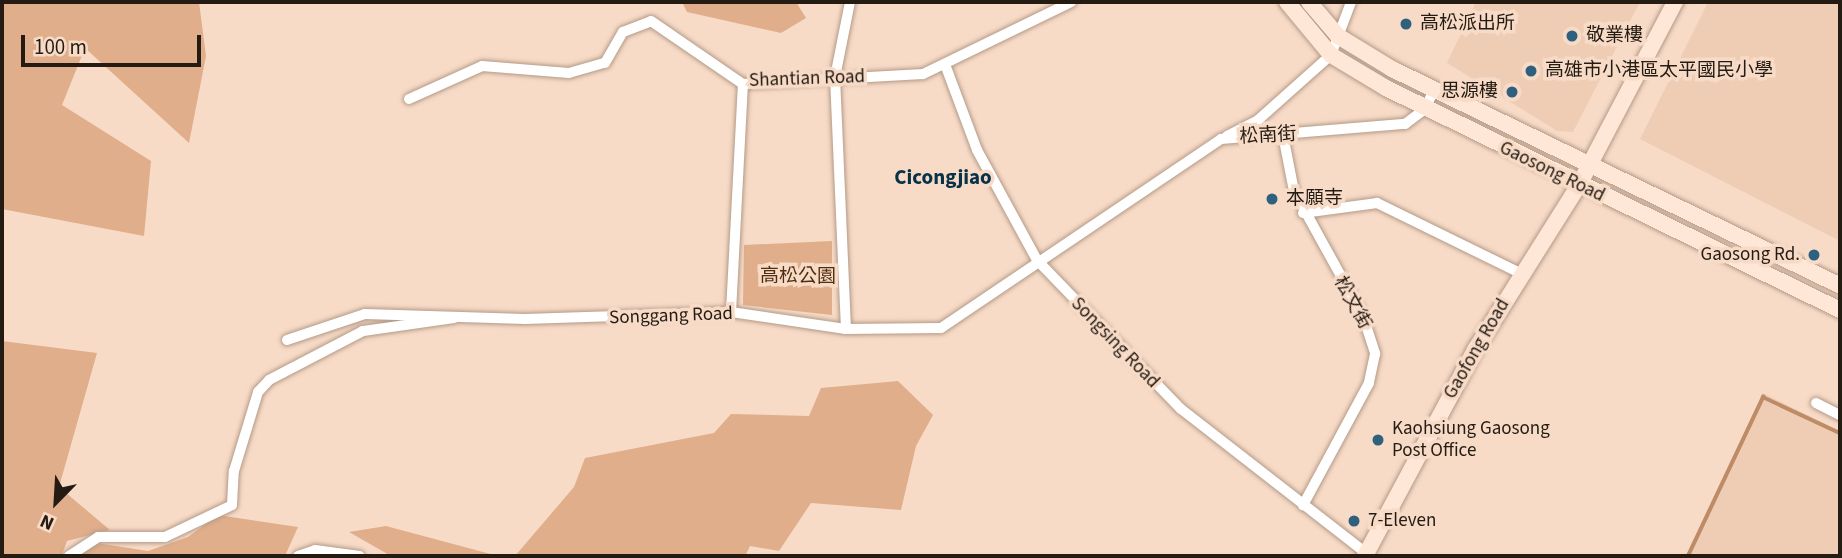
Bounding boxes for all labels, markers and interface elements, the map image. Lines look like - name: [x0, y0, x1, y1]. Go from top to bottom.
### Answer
- place label: 高松派出所: [1420, 13, 1515, 35]
- marker: 高松派出所: [1398, 16, 1414, 32]
- scale bar: [24, 21, 205, 65]
- place label: 敬業樓: [1586, 25, 1643, 47]
- marker: 敬業樓: [1564, 28, 1580, 44]
- text: 100 m: [34, 32, 87, 62]
- place label: 高雄市小港區太平國民小學: [1545, 60, 1773, 82]
- marker: 高雄市小港區太平國民小學: [1523, 63, 1539, 79]
- street label: Shantian Road: [749, 66, 865, 92]
- place label: 思源樓: [1441, 81, 1498, 103]
- marker: 思源樓: [1504, 84, 1520, 100]
- street label: 松南街: [1239, 123, 1297, 149]
- street label: Gaosong Road: [1496, 137, 1608, 207]
- district label: Cicongjiao: [894, 164, 992, 190]
- place label: 本願寺: [1286, 188, 1343, 210]
- marker: 本願寺: [1264, 191, 1280, 207]
- place label: Gaosong Rd.: [1701, 244, 1800, 266]
- marker: Gaosong Rd.: [1806, 247, 1822, 263]
- park label: 高松公園: [760, 266, 836, 288]
- street label: 松文街: [1328, 273, 1376, 333]
- street label: Songsing Road: [1066, 293, 1164, 393]
- street label: Gaofong Road: [1439, 295, 1515, 403]
- street label: Songgang Road: [609, 302, 733, 330]
- place label: Kaohsiung Gaosong Post Office: [1392, 418, 1550, 462]
- marker: Kaohsiung Gaosong Post Office: [1370, 432, 1386, 448]
- north arrow: [21, 467, 91, 537]
- text: N: [36, 507, 59, 537]
- place label: 7-Eleven: [1368, 510, 1436, 532]
- marker: 7-Eleven: [1346, 513, 1362, 529]

